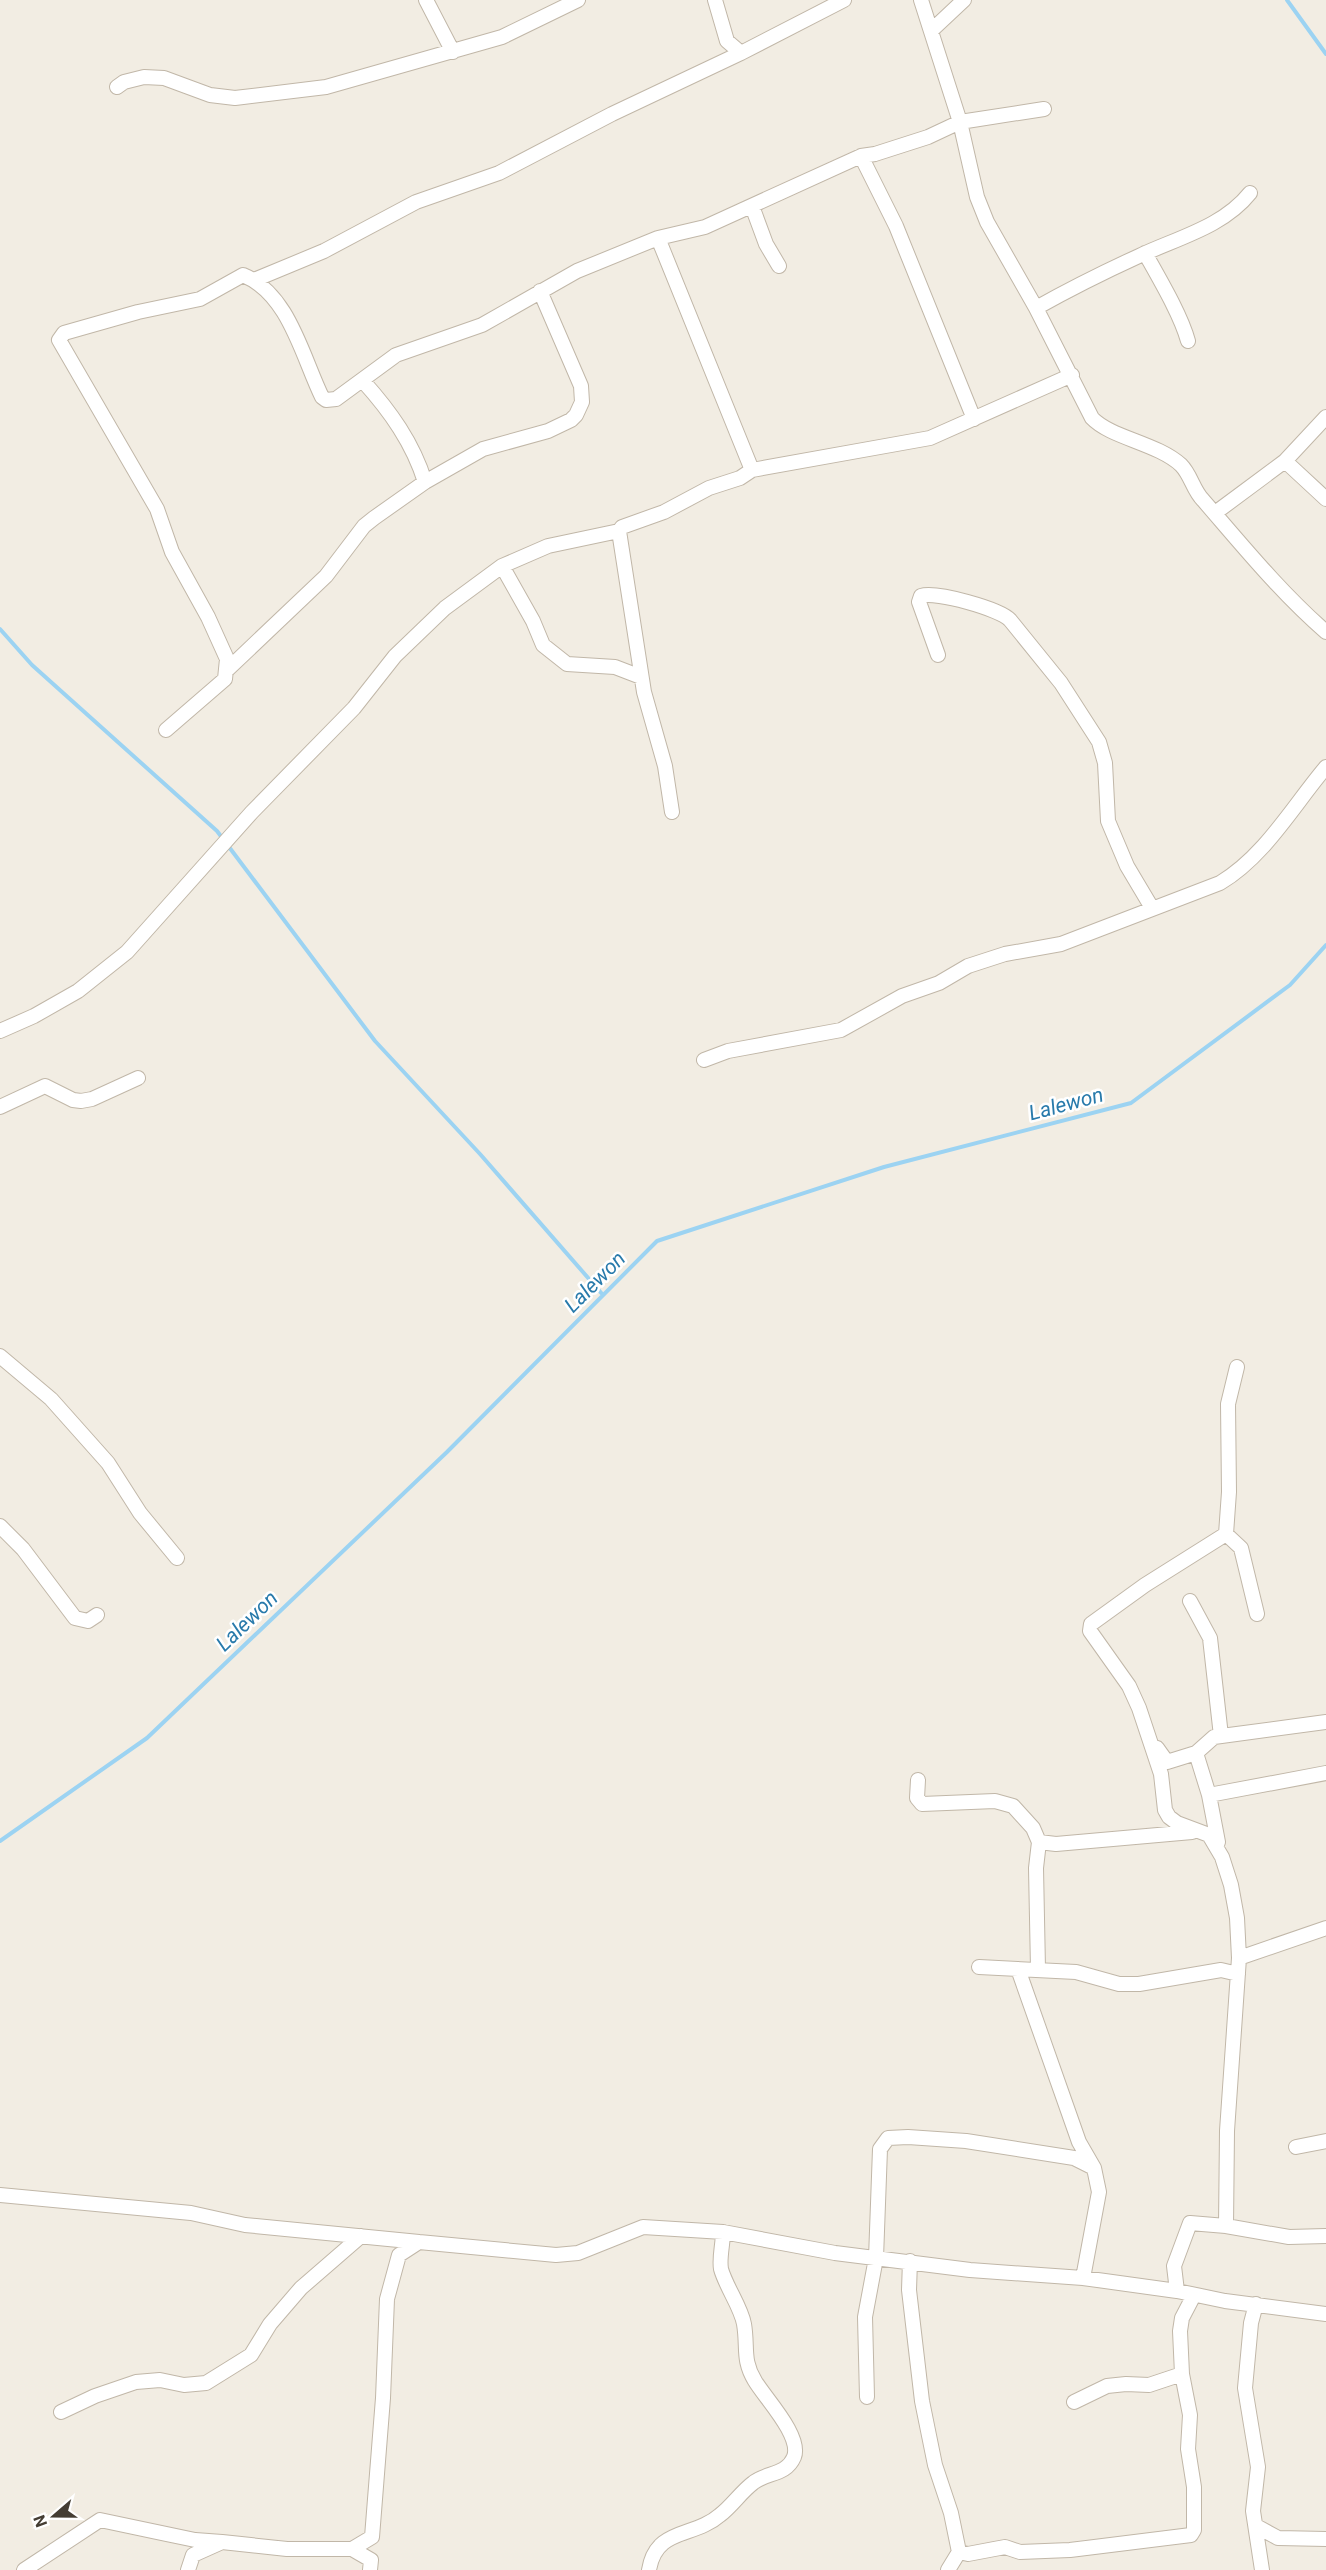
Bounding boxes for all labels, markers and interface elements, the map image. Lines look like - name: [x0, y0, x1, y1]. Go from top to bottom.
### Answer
- water label: Lalewon: [1026, 1083, 1106, 1125]
- water label: Lalewon: [560, 1247, 630, 1317]
- water label: Lalewon: [211, 1586, 283, 1656]
- north arrow: [24, 2486, 84, 2546]
- text: N: [30, 2512, 51, 2530]

